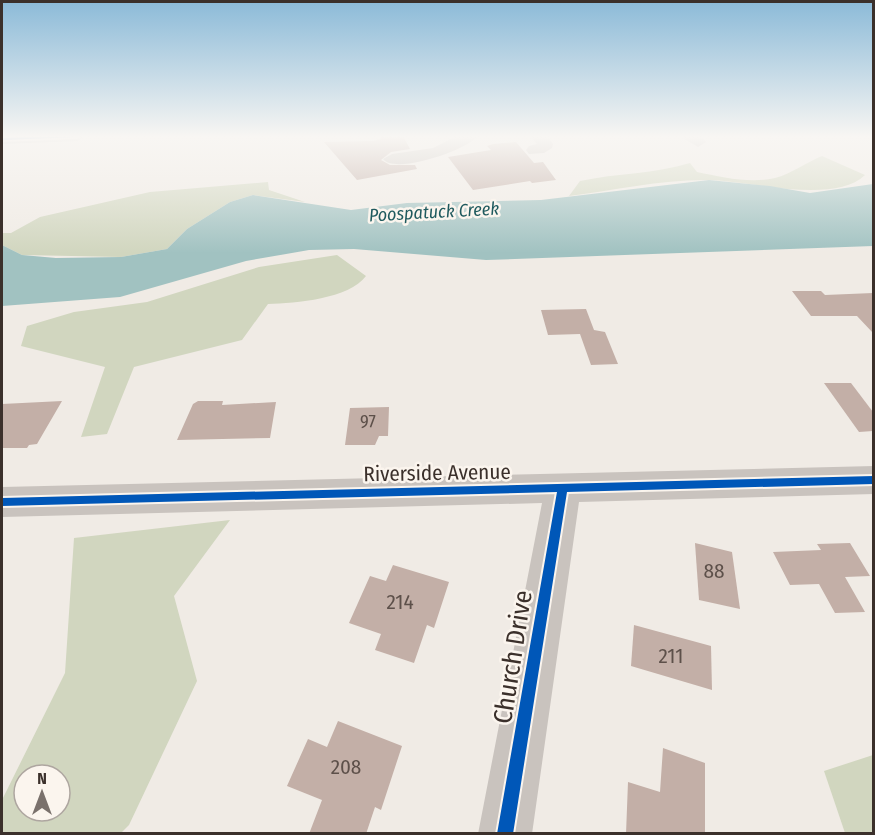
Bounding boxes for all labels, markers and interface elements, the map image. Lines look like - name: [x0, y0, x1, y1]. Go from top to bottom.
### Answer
- water label: Poospatuck Creek: [368, 198, 500, 226]
- house number: 97: [360, 411, 376, 433]
- street label: Riverside Avenue: [363, 459, 511, 487]
- house number: 88: [704, 558, 725, 584]
- street label: Church Drive: [487, 588, 539, 726]
- house number: 214: [386, 589, 414, 615]
- house number: 211: [659, 643, 683, 669]
- house number: 208: [331, 754, 361, 780]
- north arrow: [12, 763, 72, 823]
- text: N: [37, 769, 47, 788]

